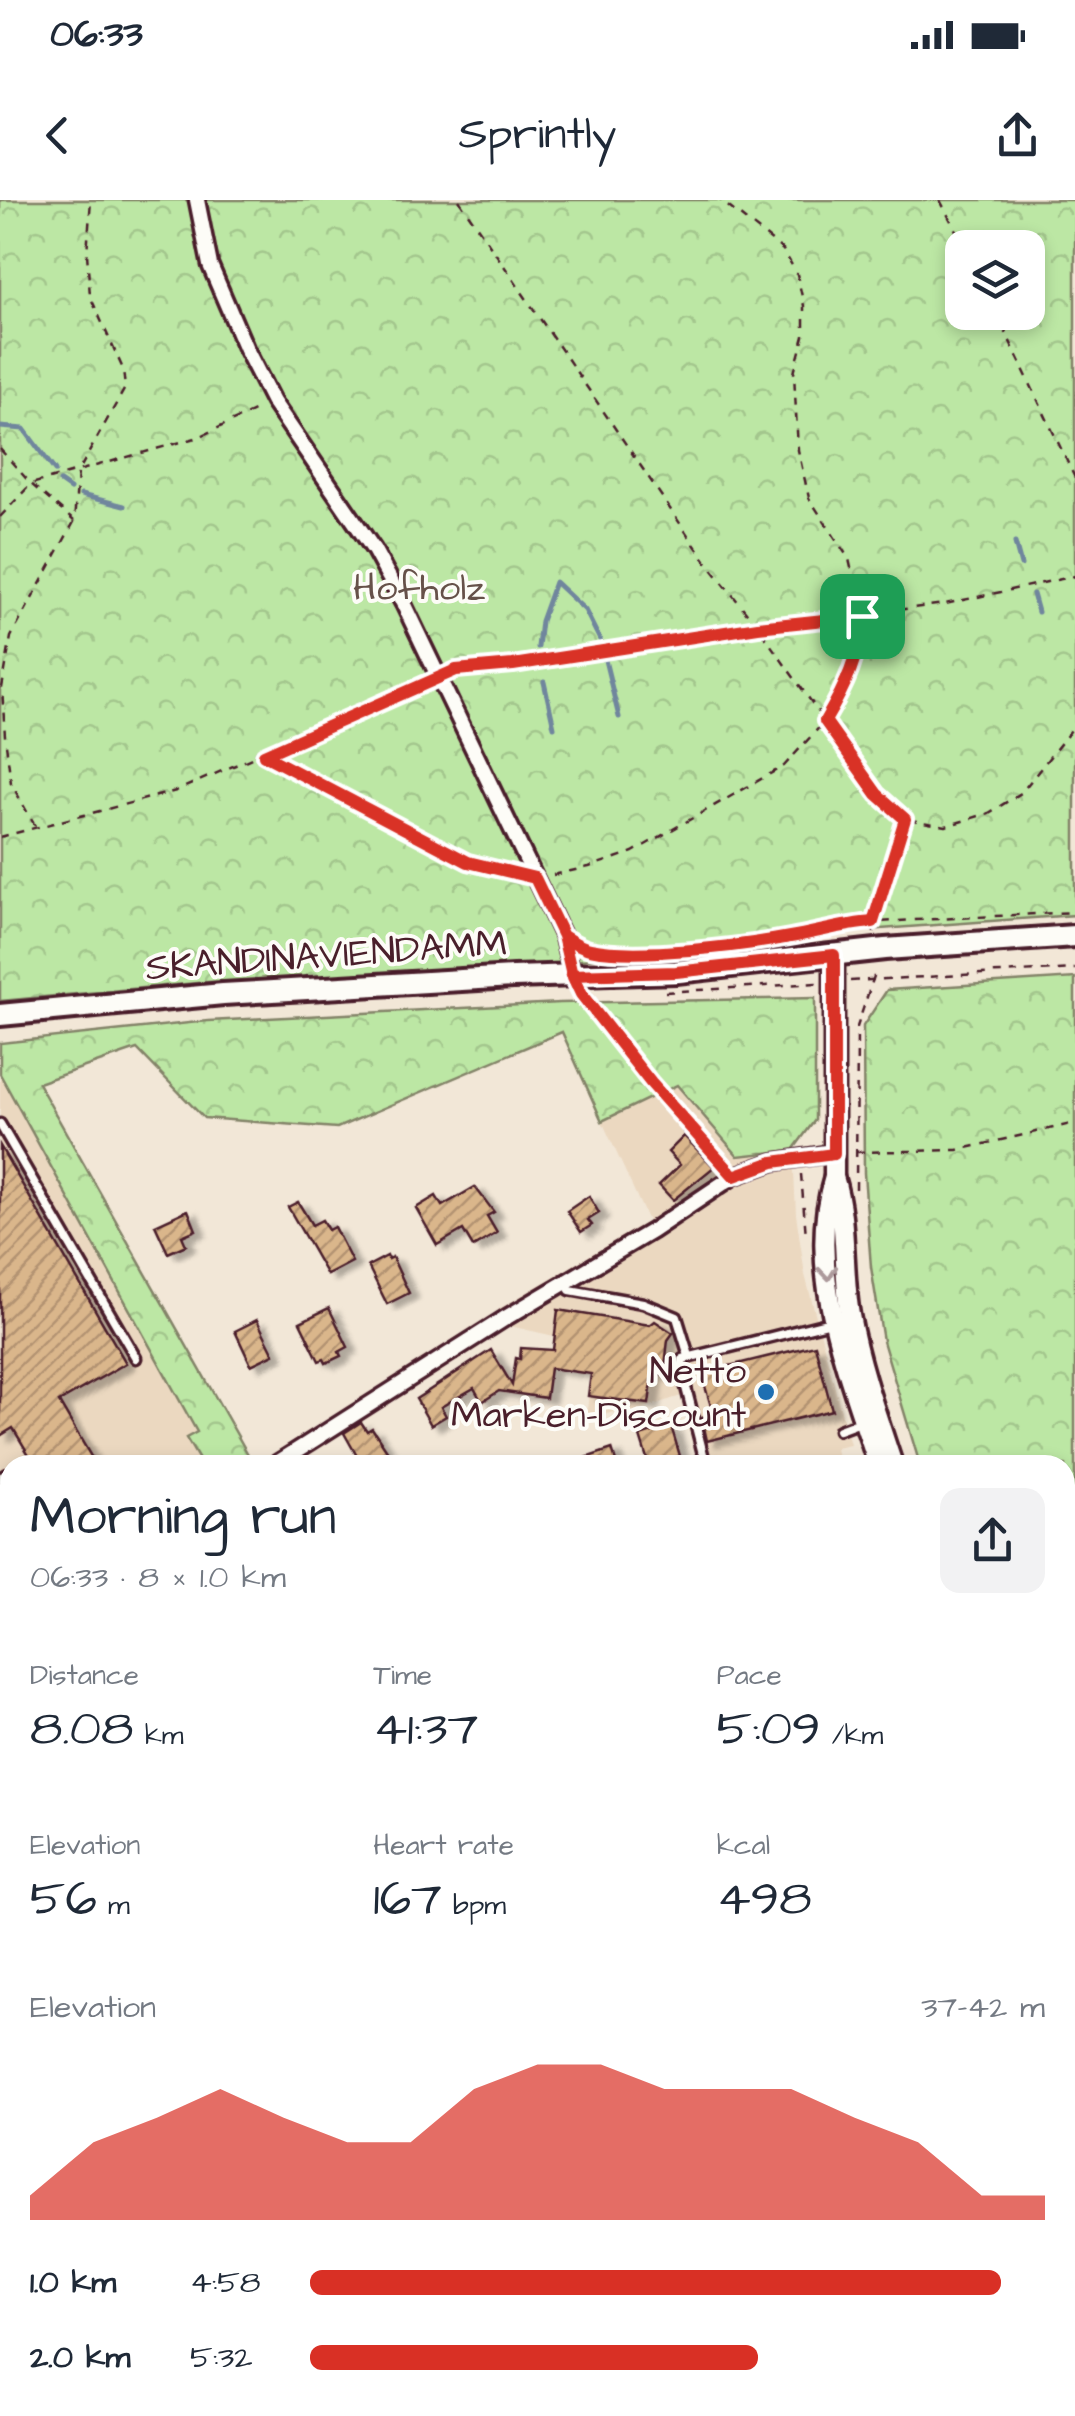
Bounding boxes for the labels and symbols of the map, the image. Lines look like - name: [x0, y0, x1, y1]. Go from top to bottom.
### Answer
- park label: Hofholz: [353, 563, 485, 615]
- pin: [820, 574, 905, 659]
- street label: SKANDINAVIENDAMM: [144, 917, 508, 995]
- one-way arrow: [817, 1265, 838, 1281]
- place label: Netto Marken-Discount: [451, 1346, 746, 1442]
- marker: Netto Marken-Discount: [755, 1381, 777, 1403]

